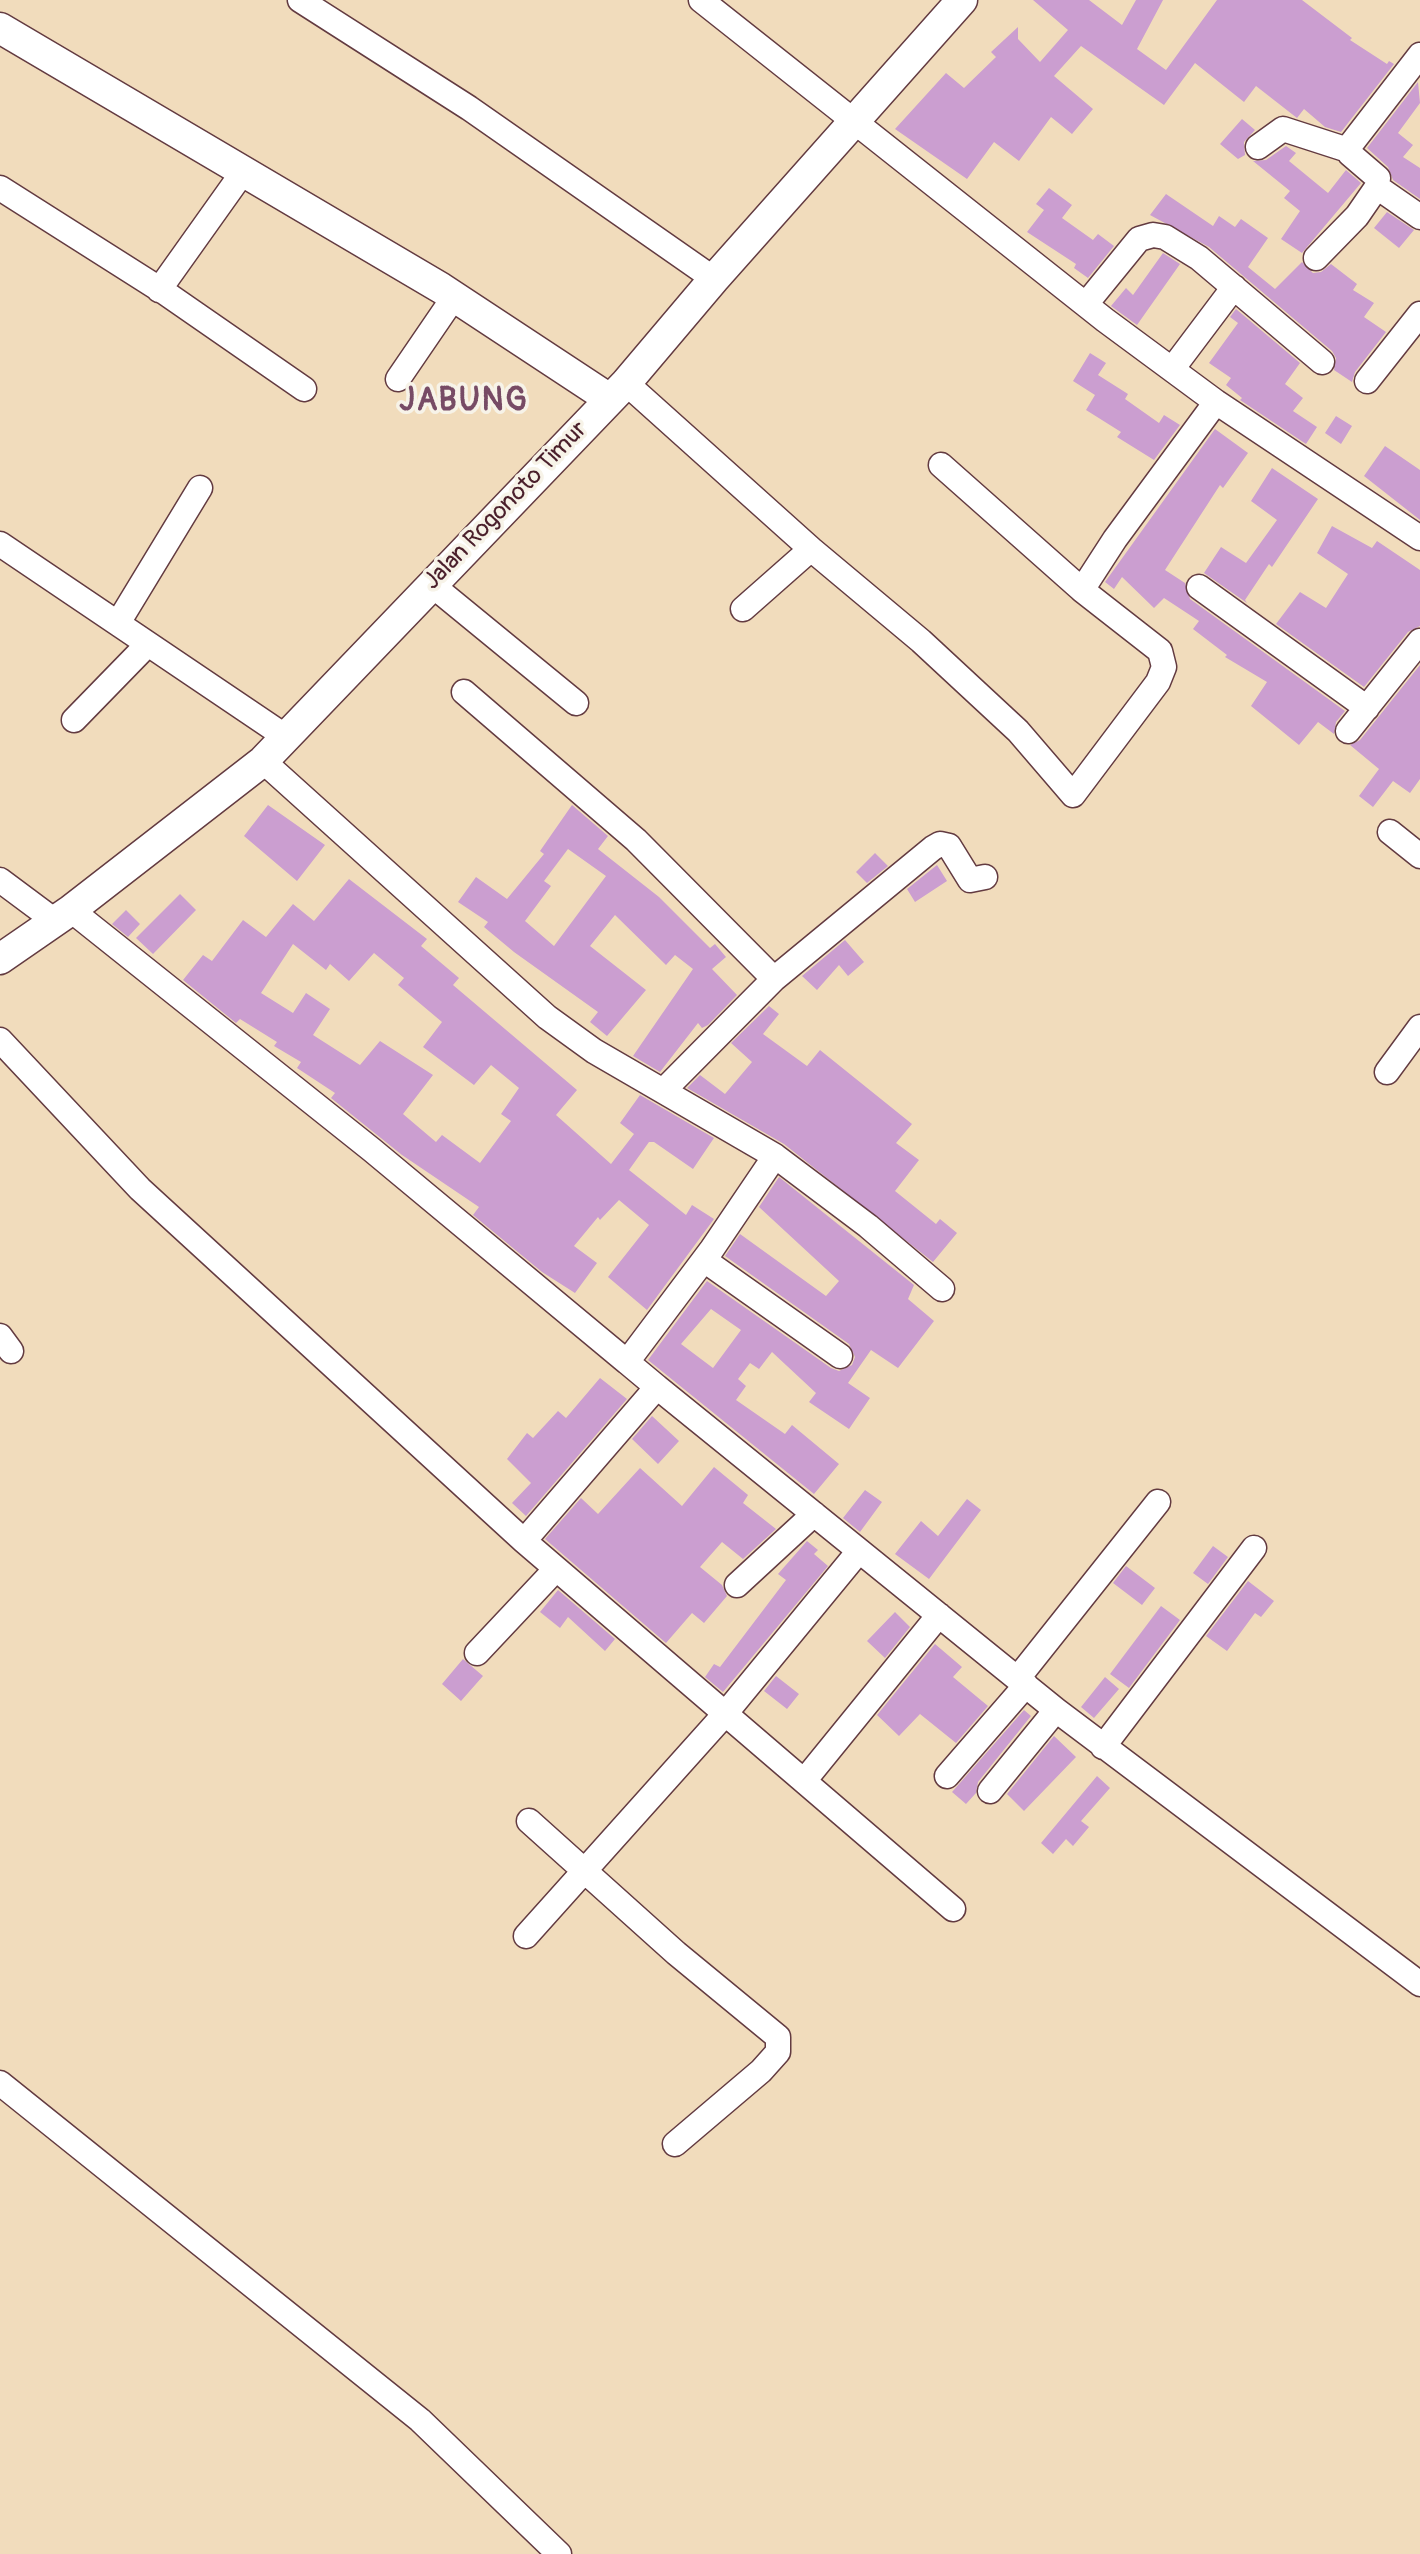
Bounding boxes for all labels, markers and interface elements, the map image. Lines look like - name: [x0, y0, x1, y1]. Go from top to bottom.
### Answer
- district label: JABUNG: [399, 383, 529, 421]
- street label: Jalan Rogonoto Timur: [418, 416, 594, 596]

